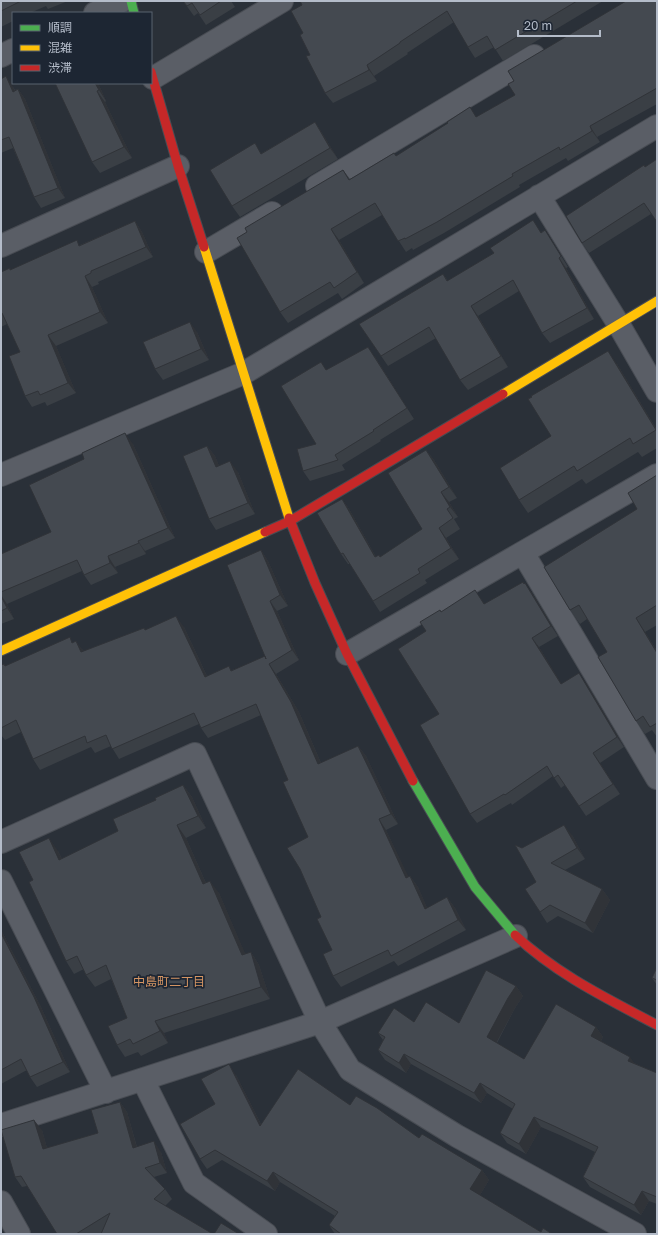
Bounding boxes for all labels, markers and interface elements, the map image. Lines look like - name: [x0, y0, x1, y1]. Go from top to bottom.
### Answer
- legend: [12, 12, 152, 84]
- scale bar: [518, 12, 600, 38]
- text: 20 m: [524, 18, 552, 33]
- text: 順調: [48, 20, 72, 35]
- text: 混雑: [48, 40, 72, 55]
- text: 渋滞: [48, 60, 72, 75]
- district label: 中島町二丁目: [133, 974, 205, 989]

